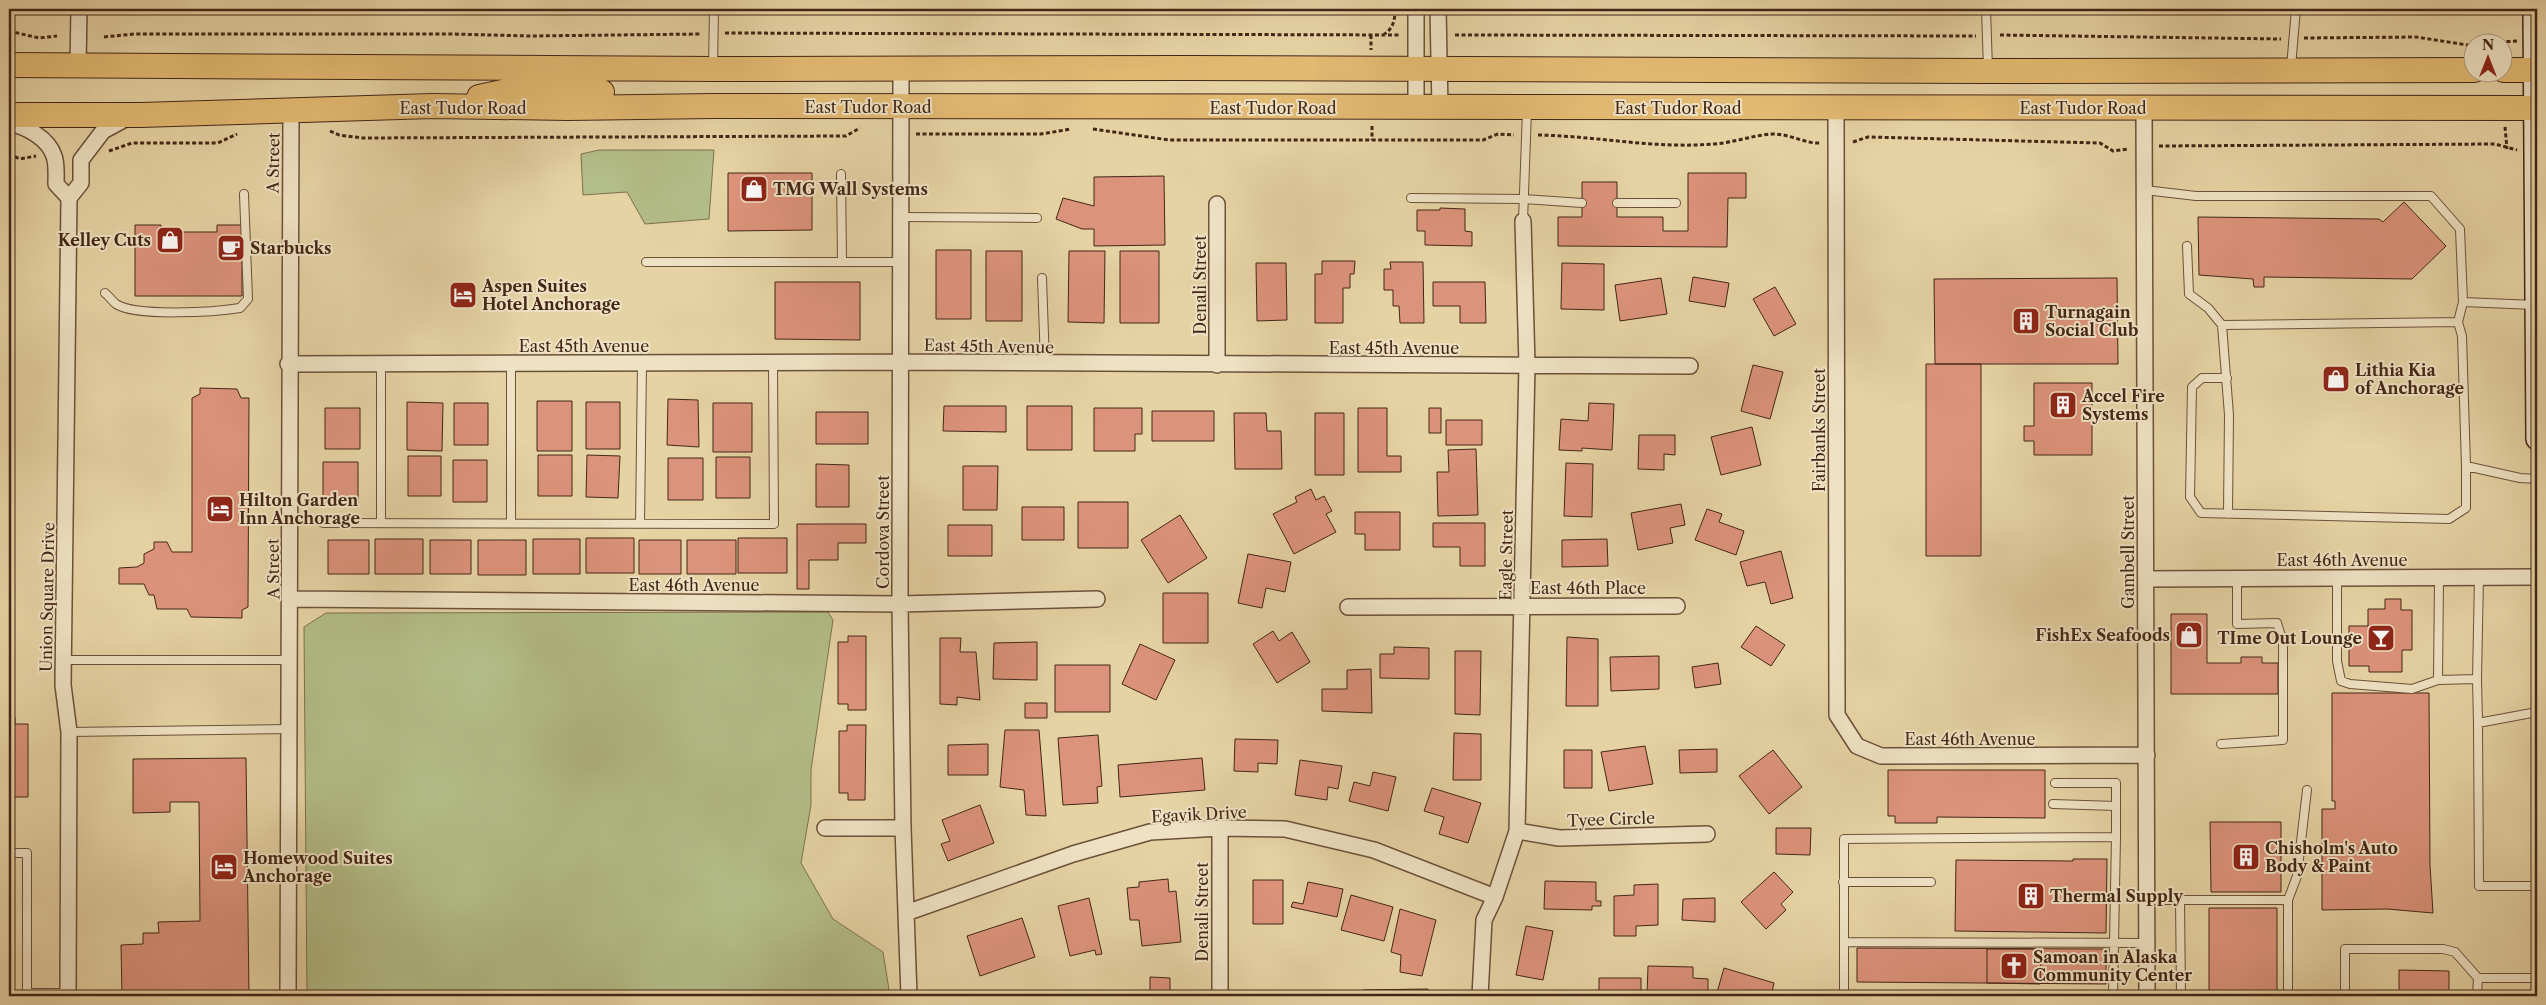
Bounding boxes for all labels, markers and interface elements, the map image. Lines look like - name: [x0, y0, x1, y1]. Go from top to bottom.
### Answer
- north arrow: [2464, 32, 2514, 82]
- text: N: [2482, 36, 2494, 54]
- street label: East Tudor Road: [805, 97, 932, 117]
- street label: East Tudor Road: [400, 98, 527, 118]
- street label: East Tudor Road: [1210, 98, 1337, 118]
- street label: East Tudor Road: [1615, 98, 1742, 118]
- street label: East Tudor Road: [2020, 98, 2147, 118]
- street label: A Street: [262, 132, 284, 195]
- shop icon: TMG Wall Systems: [739, 174, 769, 204]
- place label: TMG Wall Systems: [773, 179, 928, 199]
- shop icon: Kelley Cuts: [155, 225, 185, 255]
- place label: Kelley Cuts: [58, 230, 151, 250]
- cafe icon: Starbucks: [216, 233, 246, 263]
- street label: Denali Street: [1190, 235, 1210, 335]
- place label: Starbucks: [250, 238, 332, 258]
- place label: Aspen Suites Hotel Anchorage: [481, 276, 621, 314]
- hotel icon: Aspen Suites Hotel Anchorage: [448, 280, 478, 310]
- place label: Turnagain Social Club: [2045, 302, 2138, 340]
- building icon: Turnagain Social Club: [2011, 306, 2041, 336]
- street label: East 45th Avenue: [924, 335, 1054, 357]
- street label: East 45th Avenue: [519, 336, 649, 356]
- street label: East 45th Avenue: [1329, 338, 1459, 358]
- place label: Lithia Kia of Anchorage: [2355, 360, 2465, 398]
- shop icon: Lithia Kia of Anchorage: [2321, 364, 2351, 394]
- street label: Fairbanks Street: [1809, 368, 1829, 492]
- place label: Accel Fire Systems: [2081, 386, 2165, 424]
- building icon: Accel Fire Systems: [2048, 390, 2078, 420]
- street label: Cordova Street: [873, 475, 893, 589]
- place label: Hilton Garden Inn Anchorage: [239, 490, 360, 528]
- hotel icon: Hilton Garden Inn Anchorage: [205, 494, 235, 524]
- street label: Gambell Street: [2118, 495, 2138, 609]
- street label: Eagle Street: [1495, 509, 1517, 601]
- street label: Union Square Drive: [36, 522, 58, 672]
- street label: A Street: [262, 538, 284, 601]
- street label: East 46th Avenue: [2276, 550, 2408, 570]
- street label: East 46th Avenue: [628, 575, 760, 595]
- street label: East 46th Place: [1530, 578, 1646, 598]
- shop icon: FishEx Seafoods: [2174, 620, 2204, 650]
- bar icon: TIme Out Lounge: [2366, 623, 2396, 653]
- place label: FishEx Seafoods: [2035, 625, 2170, 645]
- place label: TIme Out Lounge: [2217, 628, 2362, 648]
- street label: East 46th Avenue: [1904, 729, 2036, 749]
- street label: Egavik Drive: [1151, 802, 1247, 826]
- street label: Tyee Circle: [1567, 807, 1655, 831]
- place label: Chisholm's Auto Body & Paint: [2265, 838, 2398, 876]
- building icon: Chisholm's Auto Body & Paint: [2231, 842, 2261, 872]
- place label: Homewood Suites Anchorage: [242, 848, 393, 886]
- hotel icon: Homewood Suites Anchorage: [209, 852, 239, 882]
- street label: Denali Street: [1192, 862, 1212, 962]
- building icon: Thermal Supply: [2016, 881, 2046, 911]
- place label: Thermal Supply: [2050, 886, 2184, 906]
- place label: Samoan in Alaska Community Center: [2033, 947, 2192, 985]
- church icon: Samoan in Alaska Community Center: [1999, 951, 2029, 981]

